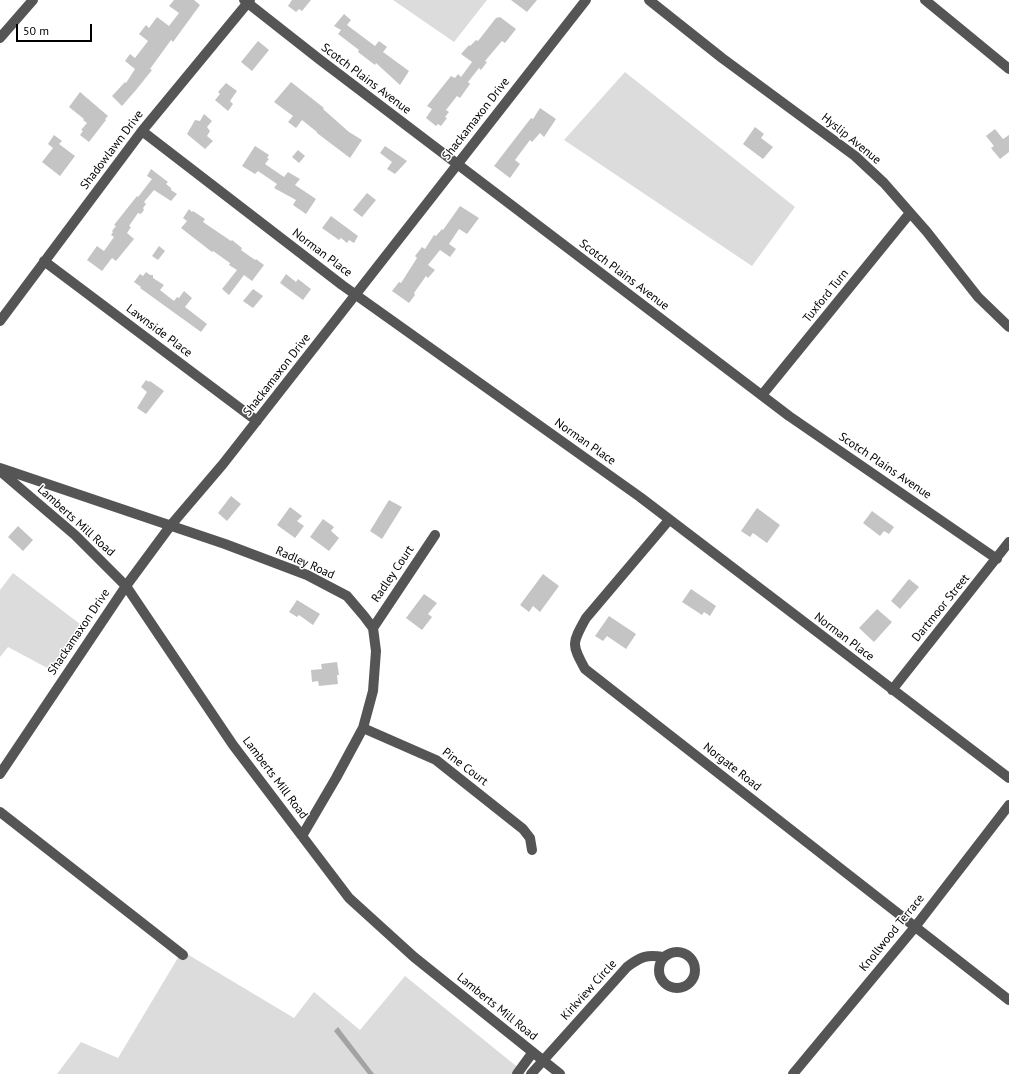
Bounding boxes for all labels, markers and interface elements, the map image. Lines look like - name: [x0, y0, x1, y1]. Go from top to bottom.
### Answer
- scale bar: [18, 16, 94, 42]
- text: 50 m: [23, 23, 49, 38]
- street label: Scotch Plains Avenue: [318, 41, 414, 117]
- street label: Shackamaxon Drive: [439, 75, 513, 163]
- street label: Shadowlawn Drive: [78, 108, 146, 192]
- street label: Hyslip Avenue: [818, 111, 884, 167]
- street label: Norman Place: [289, 226, 355, 280]
- street label: Scotch Plains Avenue: [576, 237, 672, 313]
- street label: Tuxford Turn: [800, 266, 852, 326]
- street label: Lawnside Place: [123, 302, 195, 360]
- street label: Shackamaxon Drive: [240, 331, 314, 419]
- street label: Norman Place: [552, 416, 618, 468]
- street label: Scotch Plains Avenue: [836, 430, 934, 502]
- street label: Lamberts Mill Road: [34, 482, 118, 560]
- street label: Radley Court: [369, 543, 417, 605]
- street label: Radley Road: [273, 544, 337, 582]
- street label: Dartmoor Street: [909, 571, 973, 645]
- street label: Shackamaxon Drive: [45, 586, 113, 678]
- street label: Norman Place: [811, 610, 877, 664]
- street label: Lamberts Mill Road: [239, 734, 311, 822]
- street label: Norgate Road: [700, 740, 764, 794]
- street label: Pine Court: [439, 745, 491, 789]
- street label: Knollwood Terrace: [857, 892, 927, 974]
- street label: Kirkview Circle: [558, 957, 620, 1023]
- street label: Lamberts Mill Road: [454, 970, 540, 1044]

